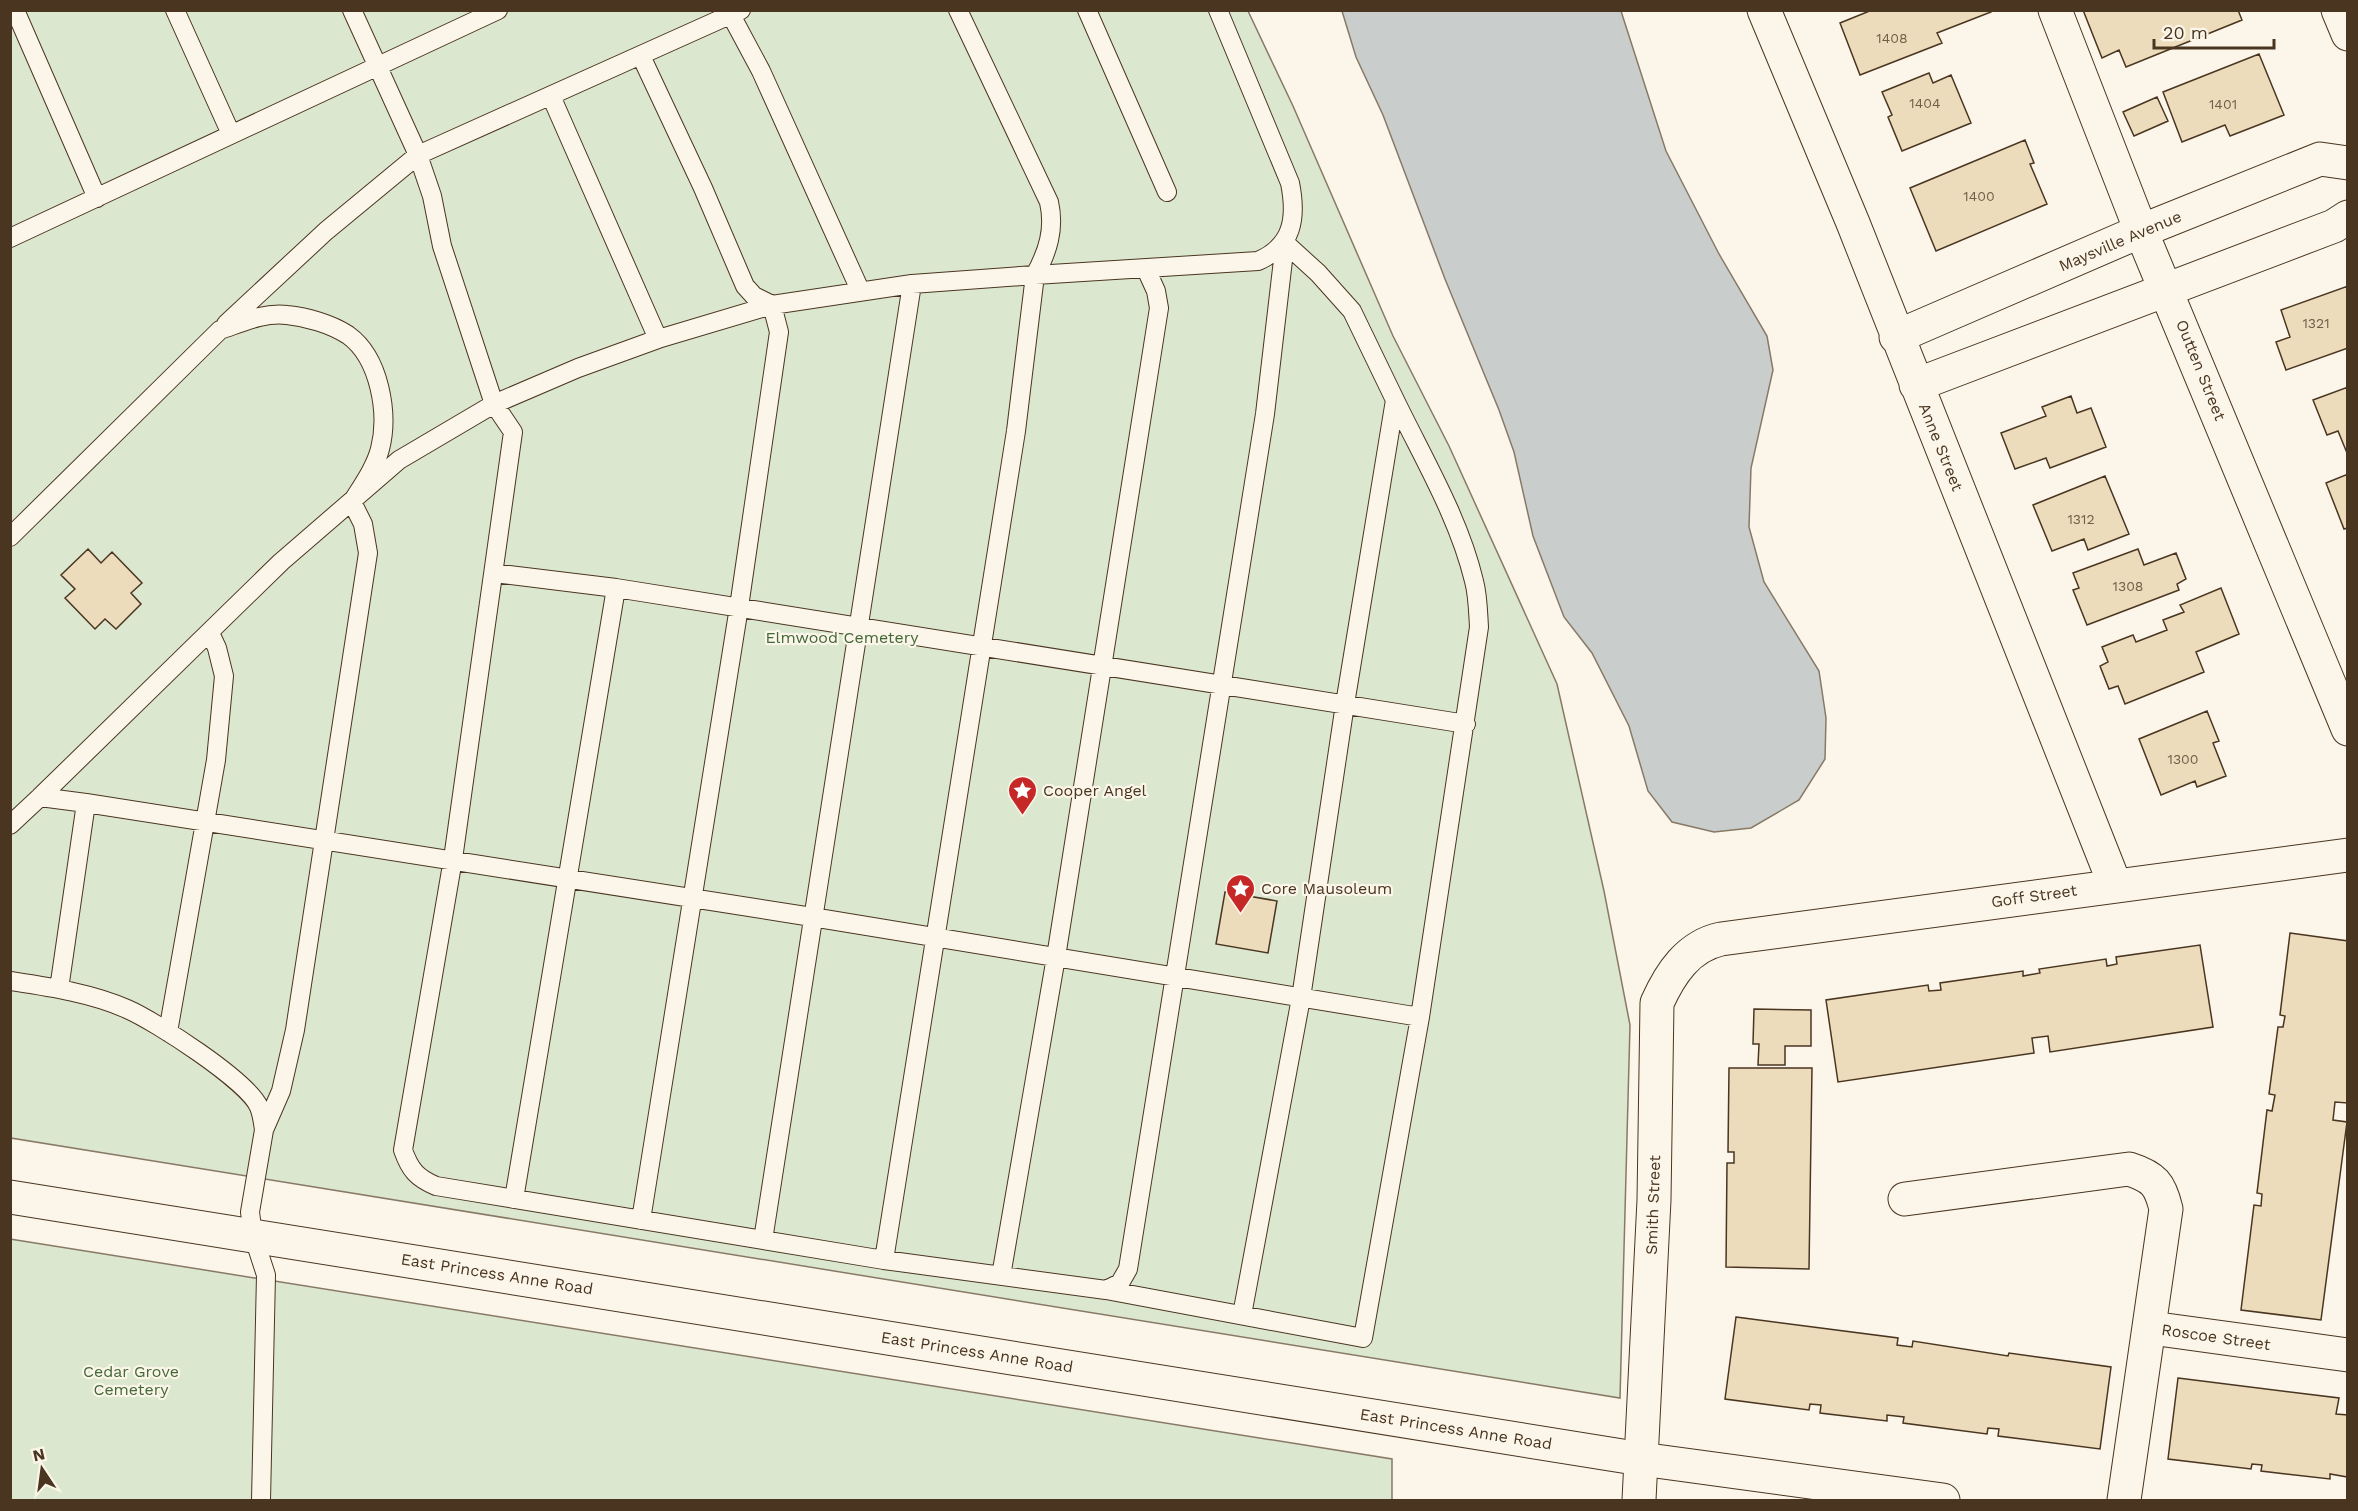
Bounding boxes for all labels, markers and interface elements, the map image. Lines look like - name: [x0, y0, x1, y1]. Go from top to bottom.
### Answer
- scale bar: [2154, 12, 2274, 50]
- text: 20 m: [2163, 22, 2208, 43]
- house number: 1408: [1876, 30, 1908, 46]
- house number: 1404: [1909, 95, 1941, 111]
- house number: 1401: [2209, 96, 2237, 112]
- house number: 1400: [1963, 188, 1995, 204]
- street label: Maysville Avenue: [2056, 207, 2184, 275]
- house number: 1321: [2302, 315, 2330, 331]
- street label: Outten Street: [2172, 317, 2230, 423]
- street label: Anne Street: [1915, 400, 1967, 494]
- house number: 1312: [2067, 511, 2095, 527]
- house number: 1308: [2113, 578, 2143, 594]
- park label: Elmwood Cemetery: [765, 628, 919, 647]
- house number: 1300: [2167, 751, 2199, 767]
- place icon: Cooper Angel: [1006, 774, 1038, 816]
- place label: Cooper Angel: [1043, 781, 1147, 800]
- place icon: Core Mausoleum: [1224, 872, 1256, 914]
- place label: Core Mausoleum: [1261, 879, 1392, 898]
- street label: Goff Street: [1990, 881, 2078, 911]
- street label: Smith Street: [1642, 1154, 1664, 1255]
- street label: East Princess Anne Road: [400, 1249, 594, 1299]
- street label: Roscoe Street: [2160, 1320, 2272, 1354]
- street label: East Princess Anne Road: [880, 1327, 1074, 1377]
- park label: Cedar Grove Cemetery: [83, 1362, 179, 1399]
- street label: East Princess Anne Road: [1359, 1404, 1553, 1454]
- north arrow: [12, 1439, 72, 1499]
- text: N: [31, 1444, 47, 1465]

